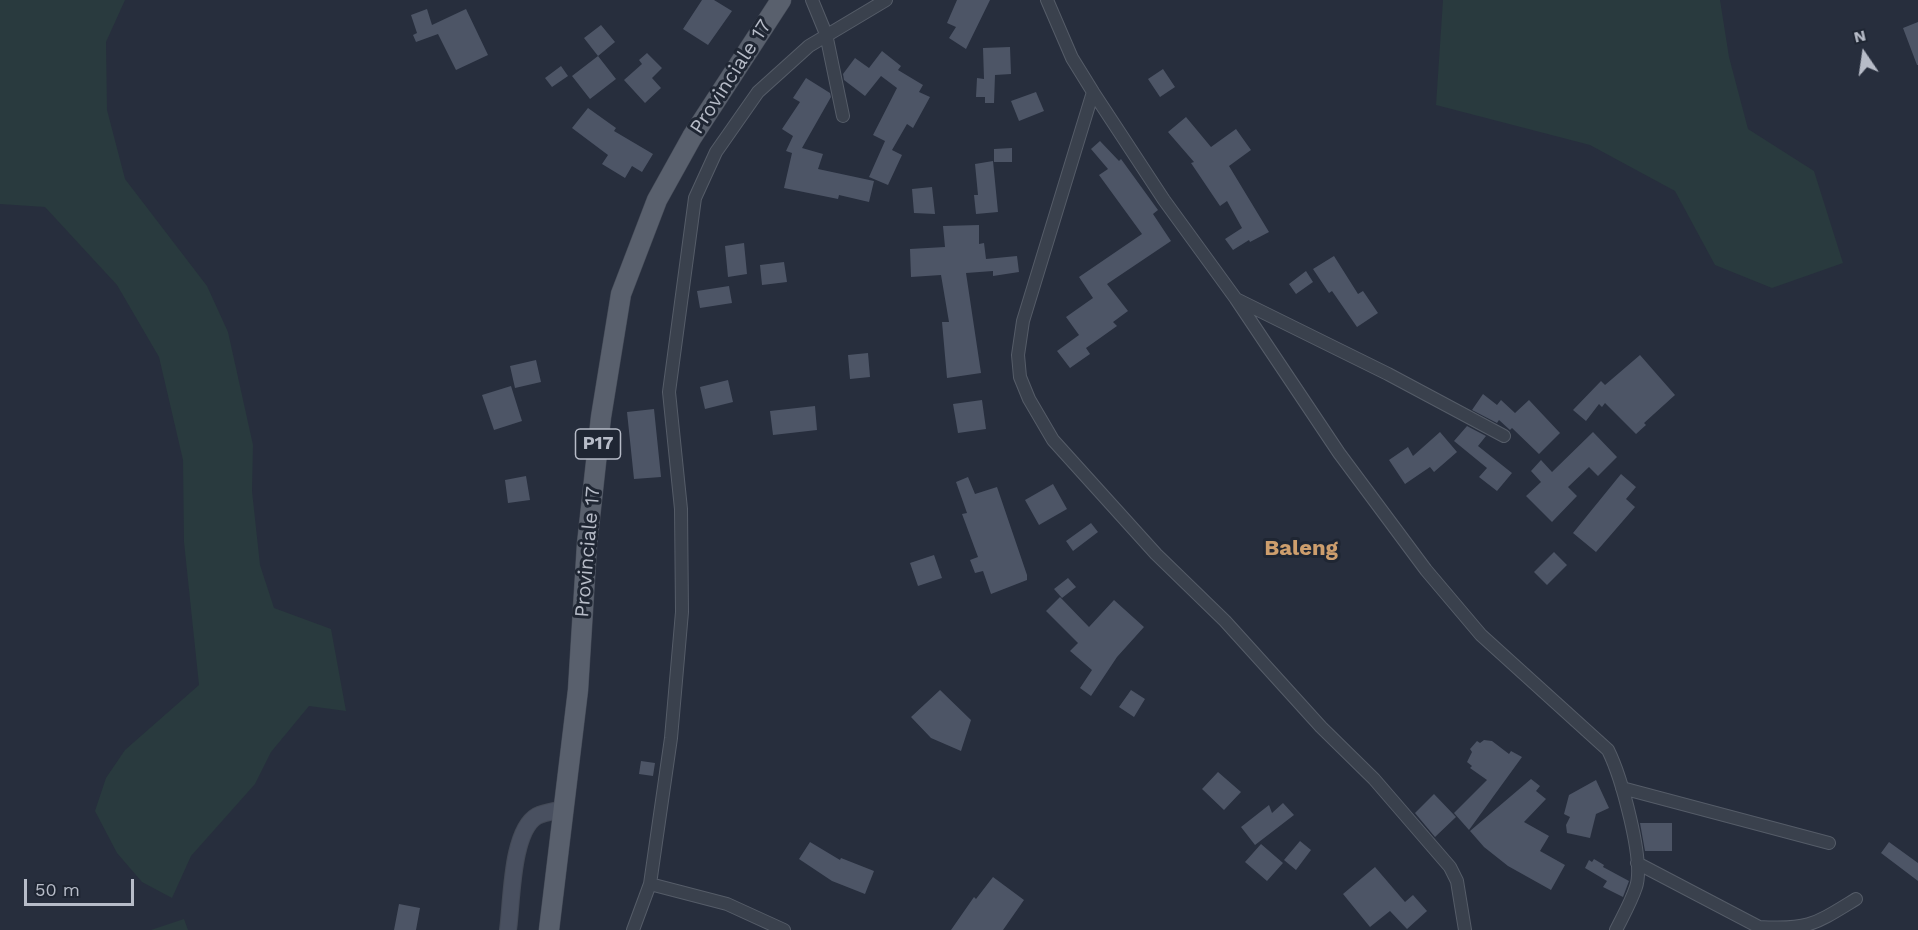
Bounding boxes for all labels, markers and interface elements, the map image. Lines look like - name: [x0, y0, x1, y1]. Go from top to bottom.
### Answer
- street label: Provinciale 17: [685, 15, 777, 139]
- north arrow: [1834, 24, 1894, 84]
- text: N: [1852, 25, 1868, 47]
- road number: P17: [576, 429, 620, 459]
- street label: Provinciale 17: [570, 485, 606, 619]
- district label: Baleng: [1264, 536, 1338, 562]
- scale bar: [27, 867, 136, 905]
- text: 50 m: [35, 879, 80, 900]

